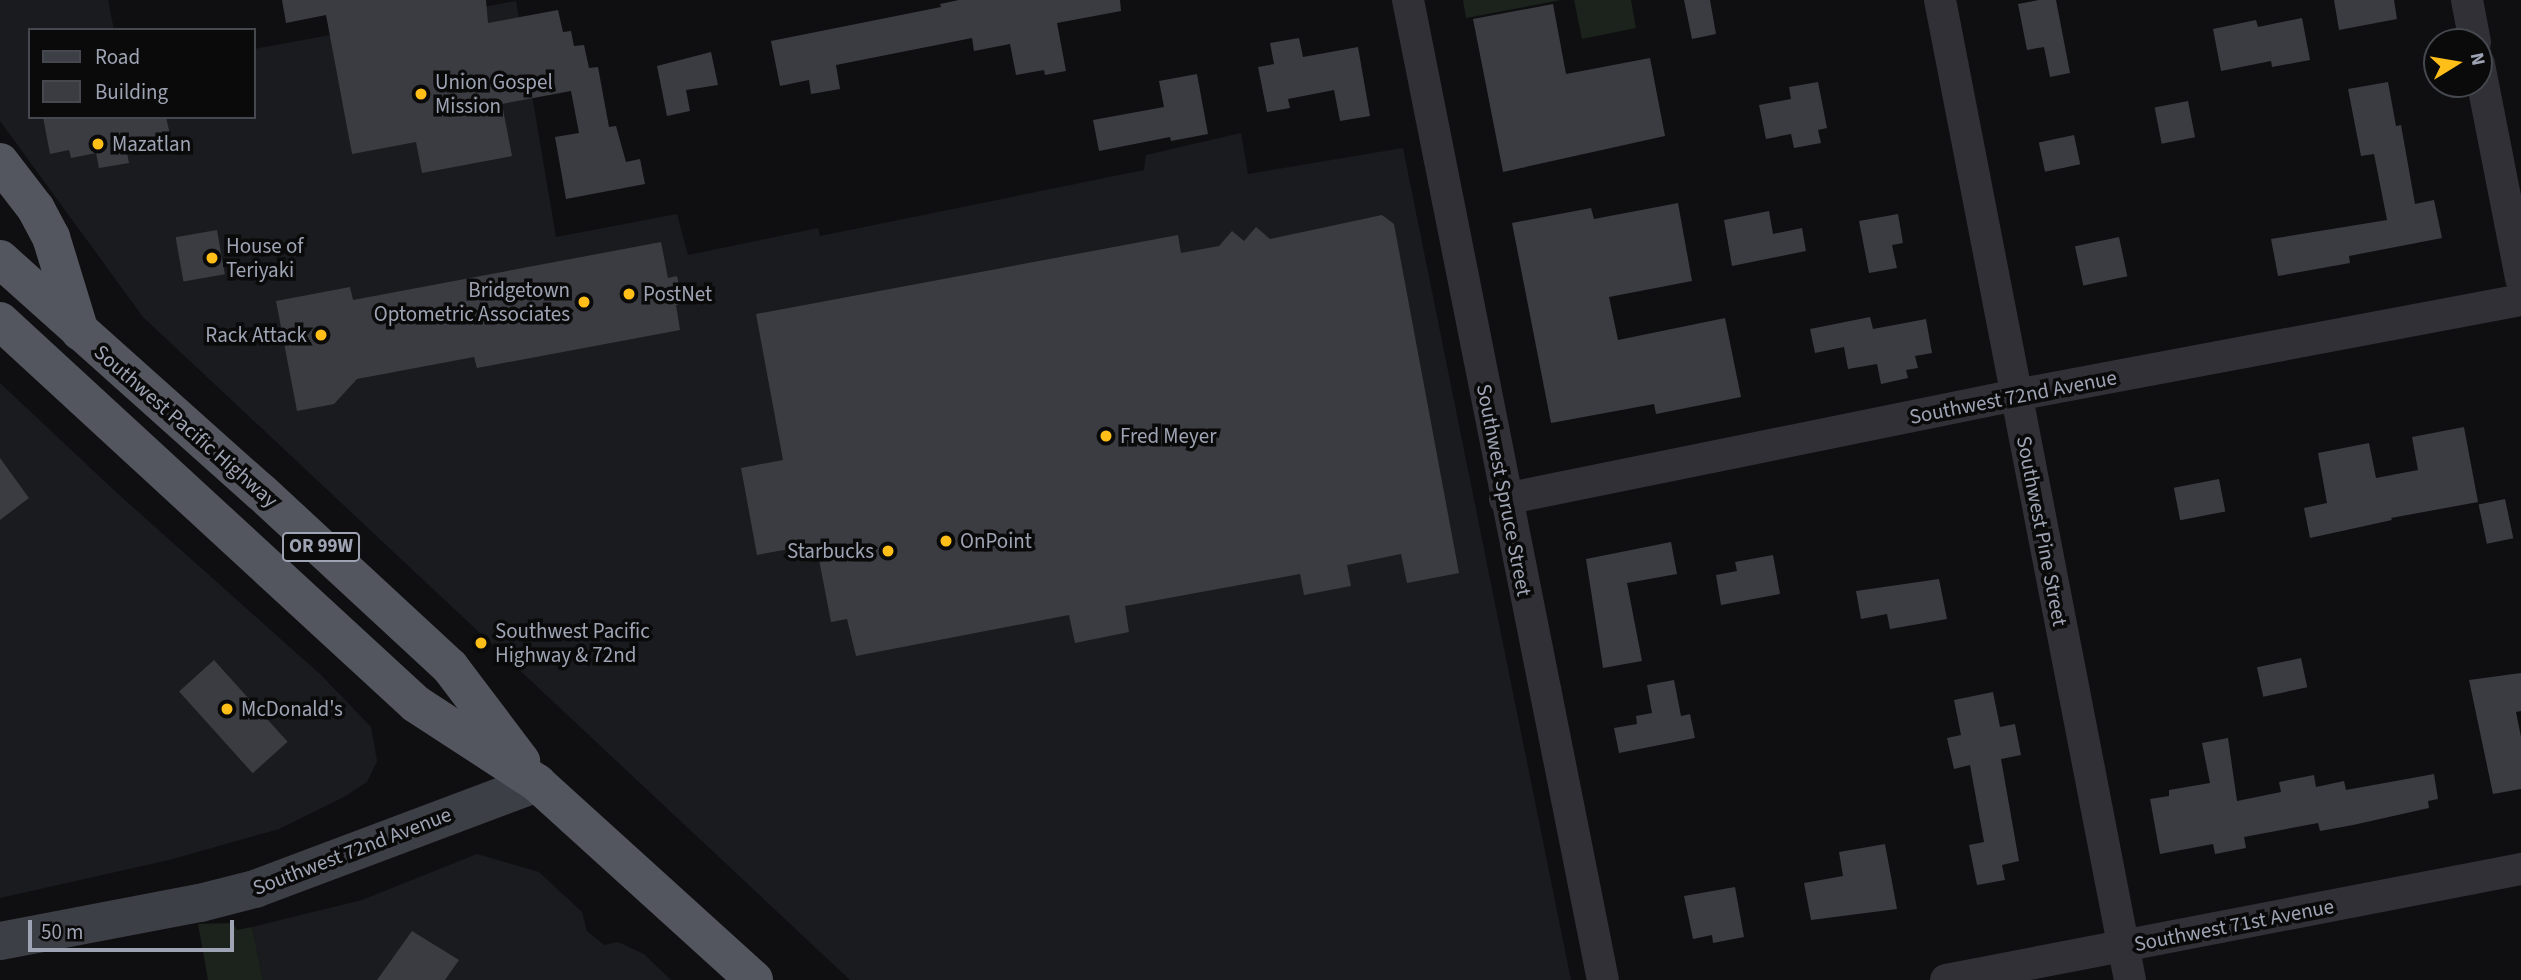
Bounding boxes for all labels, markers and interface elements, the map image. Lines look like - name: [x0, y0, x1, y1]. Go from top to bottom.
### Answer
- legend: [28, 28, 256, 119]
- north arrow: [2423, 28, 2493, 98]
- text: Road: [95, 42, 140, 72]
- text: N: [2463, 50, 2492, 68]
- place label: Union Gospel Mission: [435, 69, 553, 119]
- text: Building: [95, 77, 168, 107]
- marker: Union Gospel Mission: [413, 86, 429, 102]
- place label: Mazatlan: [112, 131, 191, 157]
- marker: Mazatlan: [90, 136, 106, 152]
- place label: House of Teriyaki: [226, 233, 303, 283]
- marker: House of Teriyaki: [204, 250, 220, 266]
- place label: Bridgetown Optometric Associates: [374, 277, 570, 327]
- place label: PostNet: [643, 281, 712, 307]
- marker: PostNet: [621, 286, 637, 302]
- marker: Bridgetown Optometric Associates: [576, 294, 592, 310]
- place label: Rack Attack: [205, 322, 307, 348]
- marker: Rack Attack: [313, 327, 329, 343]
- street label: Southwest Pacific Highway: [89, 339, 283, 513]
- street label: Southwest 72nd Avenue: [1907, 365, 2119, 429]
- street label: Southwest Spruce Street: [1471, 382, 1537, 598]
- place label: Fred Meyer: [1120, 423, 1217, 449]
- marker: Fred Meyer: [1098, 428, 1114, 444]
- street label: Southwest Pine Street: [2011, 434, 2073, 628]
- place label: OnPoint: [960, 528, 1032, 554]
- road number: OR 99W: [281, 532, 361, 562]
- marker: OnPoint: [938, 533, 954, 549]
- place label: Starbucks: [787, 538, 874, 564]
- marker: Starbucks: [880, 543, 896, 559]
- place label: Southwest Pacific Highway & 72nd: [495, 618, 650, 668]
- marker: Southwest Pacific Highway & 72nd: [473, 635, 489, 651]
- place label: McDonald's: [241, 696, 343, 722]
- marker: McDonald's: [219, 701, 235, 717]
- street label: Southwest 72nd Avenue: [249, 802, 455, 900]
- street label: Southwest 71st Avenue: [2132, 893, 2336, 957]
- scale bar: [32, 906, 238, 950]
- text: 50 m: [41, 917, 83, 947]

